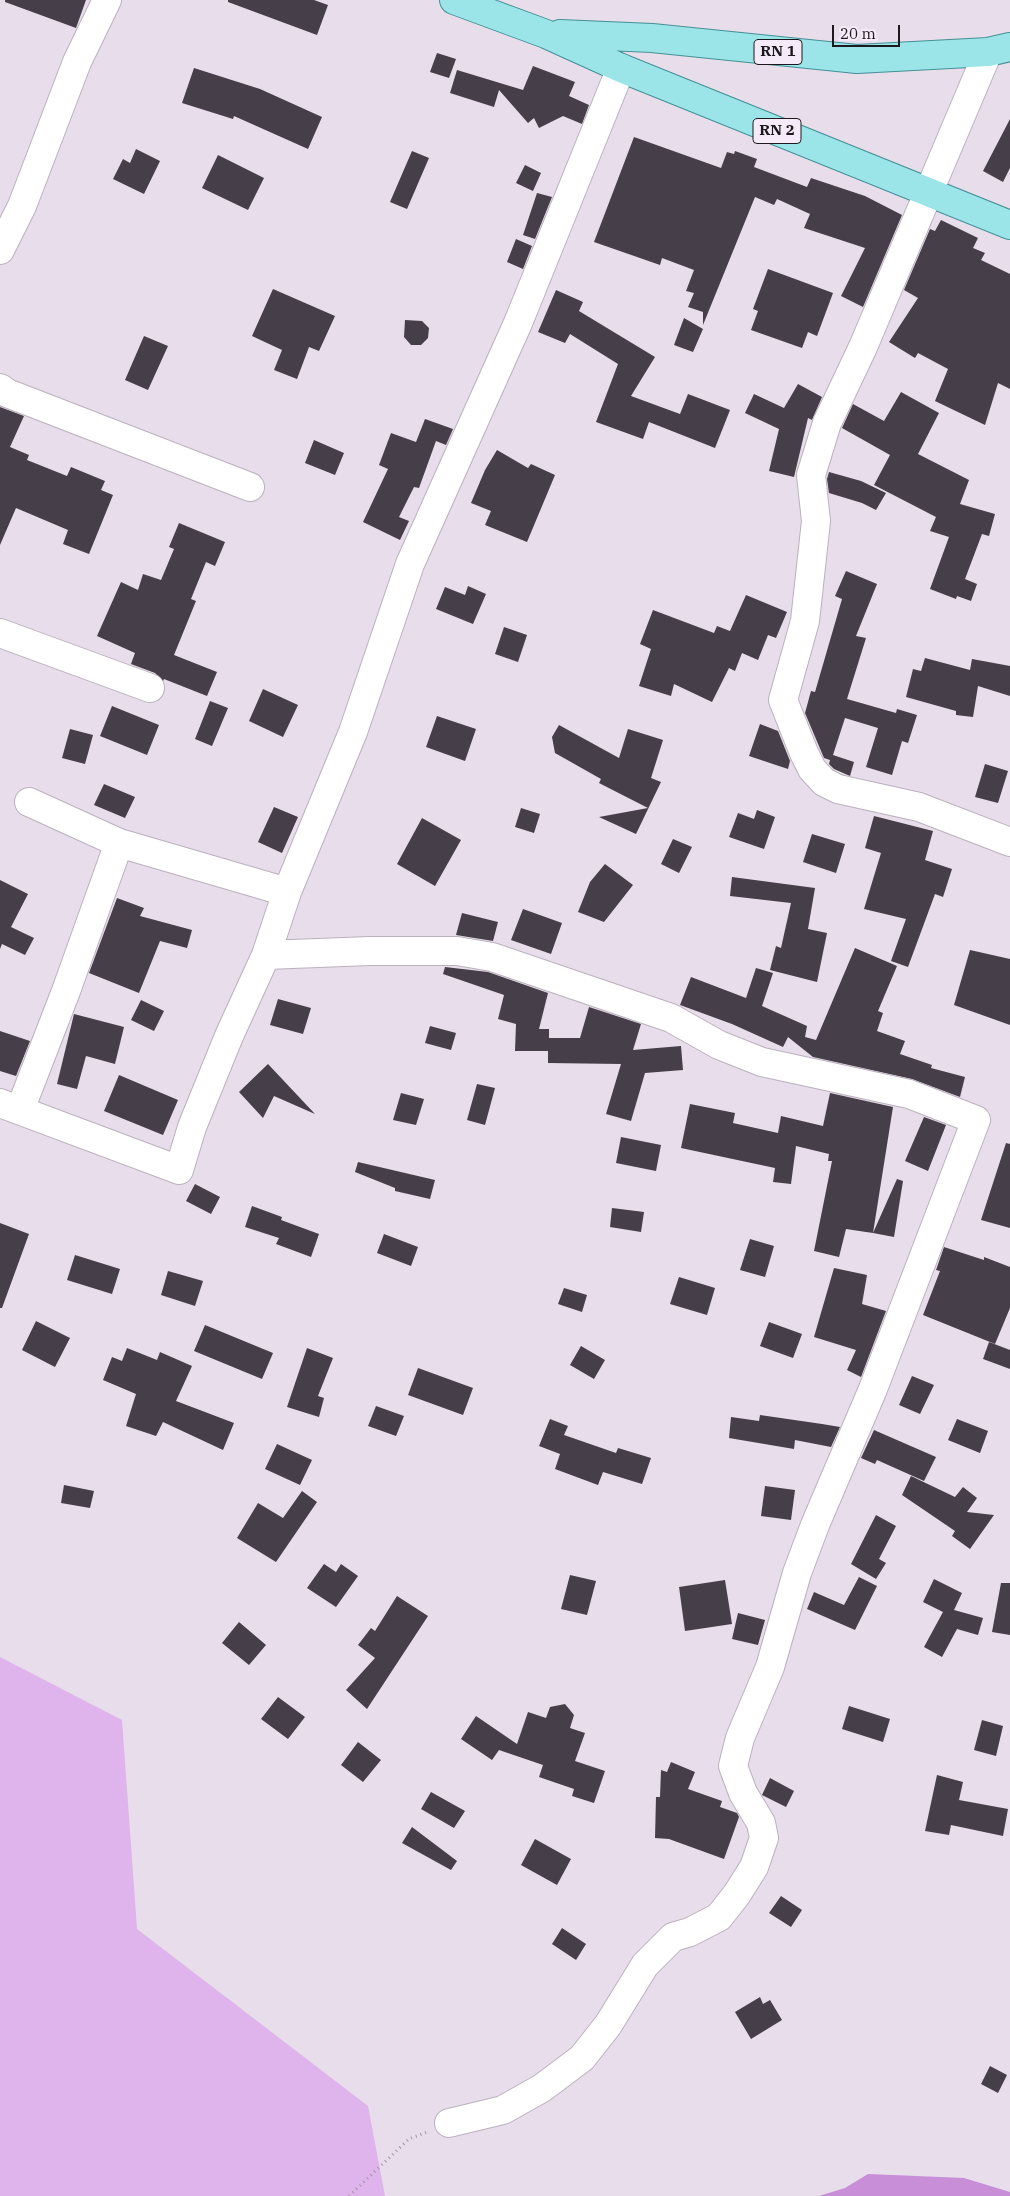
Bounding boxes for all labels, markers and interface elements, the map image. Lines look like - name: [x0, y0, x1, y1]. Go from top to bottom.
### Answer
- scale bar: [835, 15, 902, 47]
- text: 20 m: [840, 24, 876, 43]
- road number: RN 1: [754, 40, 802, 64]
- road number: RN 2: [753, 118, 801, 144]

